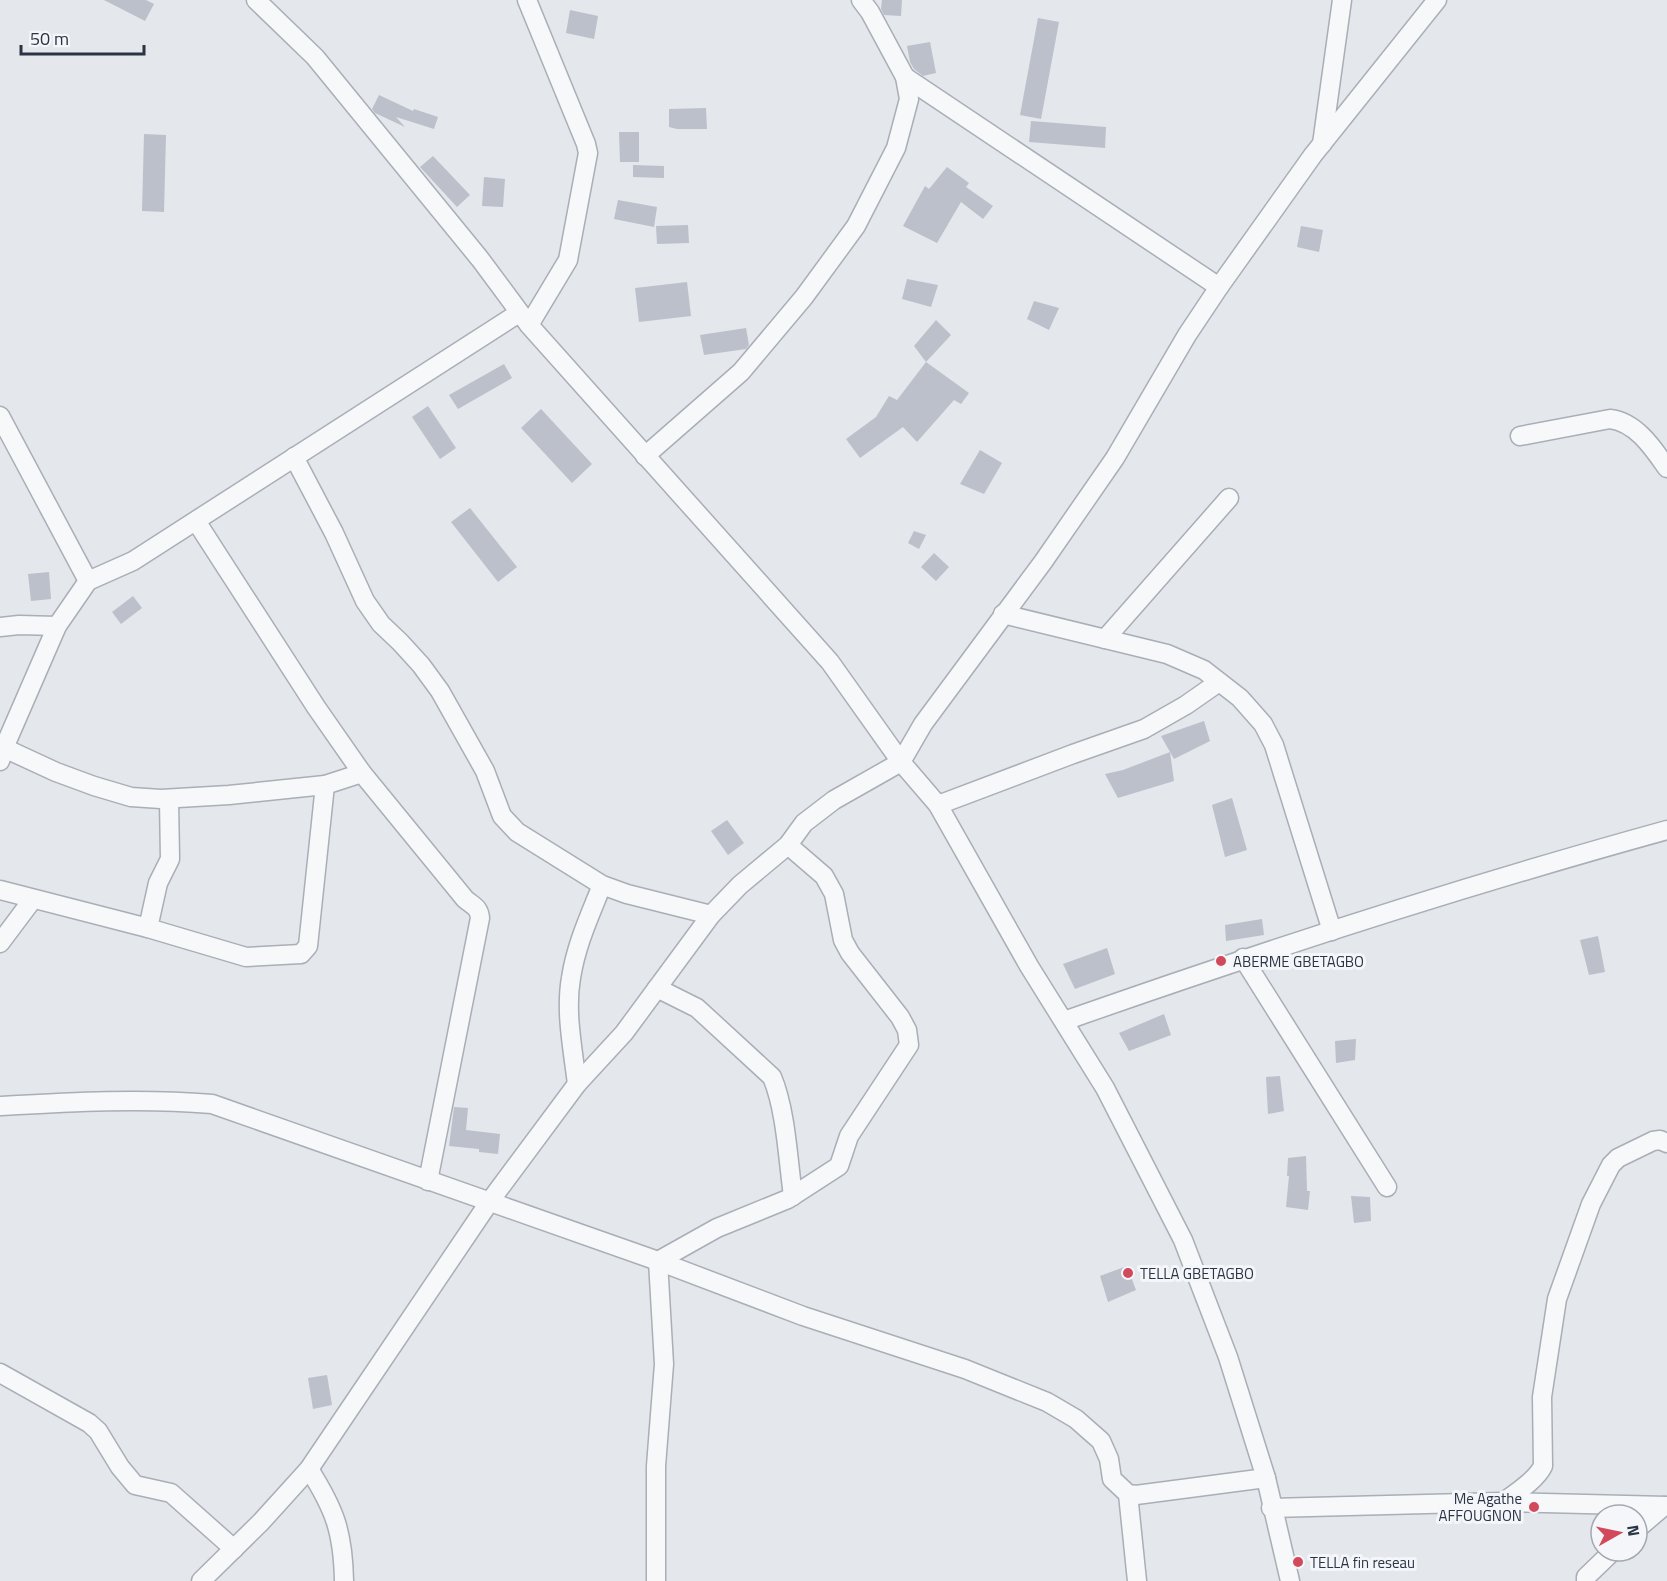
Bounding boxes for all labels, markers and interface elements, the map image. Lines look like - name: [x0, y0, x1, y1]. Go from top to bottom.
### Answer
- scale bar: [21, 18, 144, 56]
- text: 50 m: [30, 25, 69, 52]
- place label: ABERME GBETAGBO: [1233, 950, 1364, 973]
- marker: ABERME GBETAGBO: [1214, 954, 1228, 968]
- place label: TELLA GBETAGBO: [1140, 1262, 1254, 1285]
- marker: TELLA GBETAGBO: [1121, 1266, 1135, 1280]
- place label: Me Agathe AFFOUGNON: [1438, 1487, 1522, 1527]
- marker: Me Agathe AFFOUGNON: [1527, 1500, 1541, 1514]
- north arrow: [1589, 1503, 1649, 1563]
- text: N: [1621, 1523, 1647, 1538]
- place label: TELLA fin reseau: [1310, 1551, 1415, 1574]
- marker: TELLA fin reseau: [1291, 1555, 1305, 1569]

